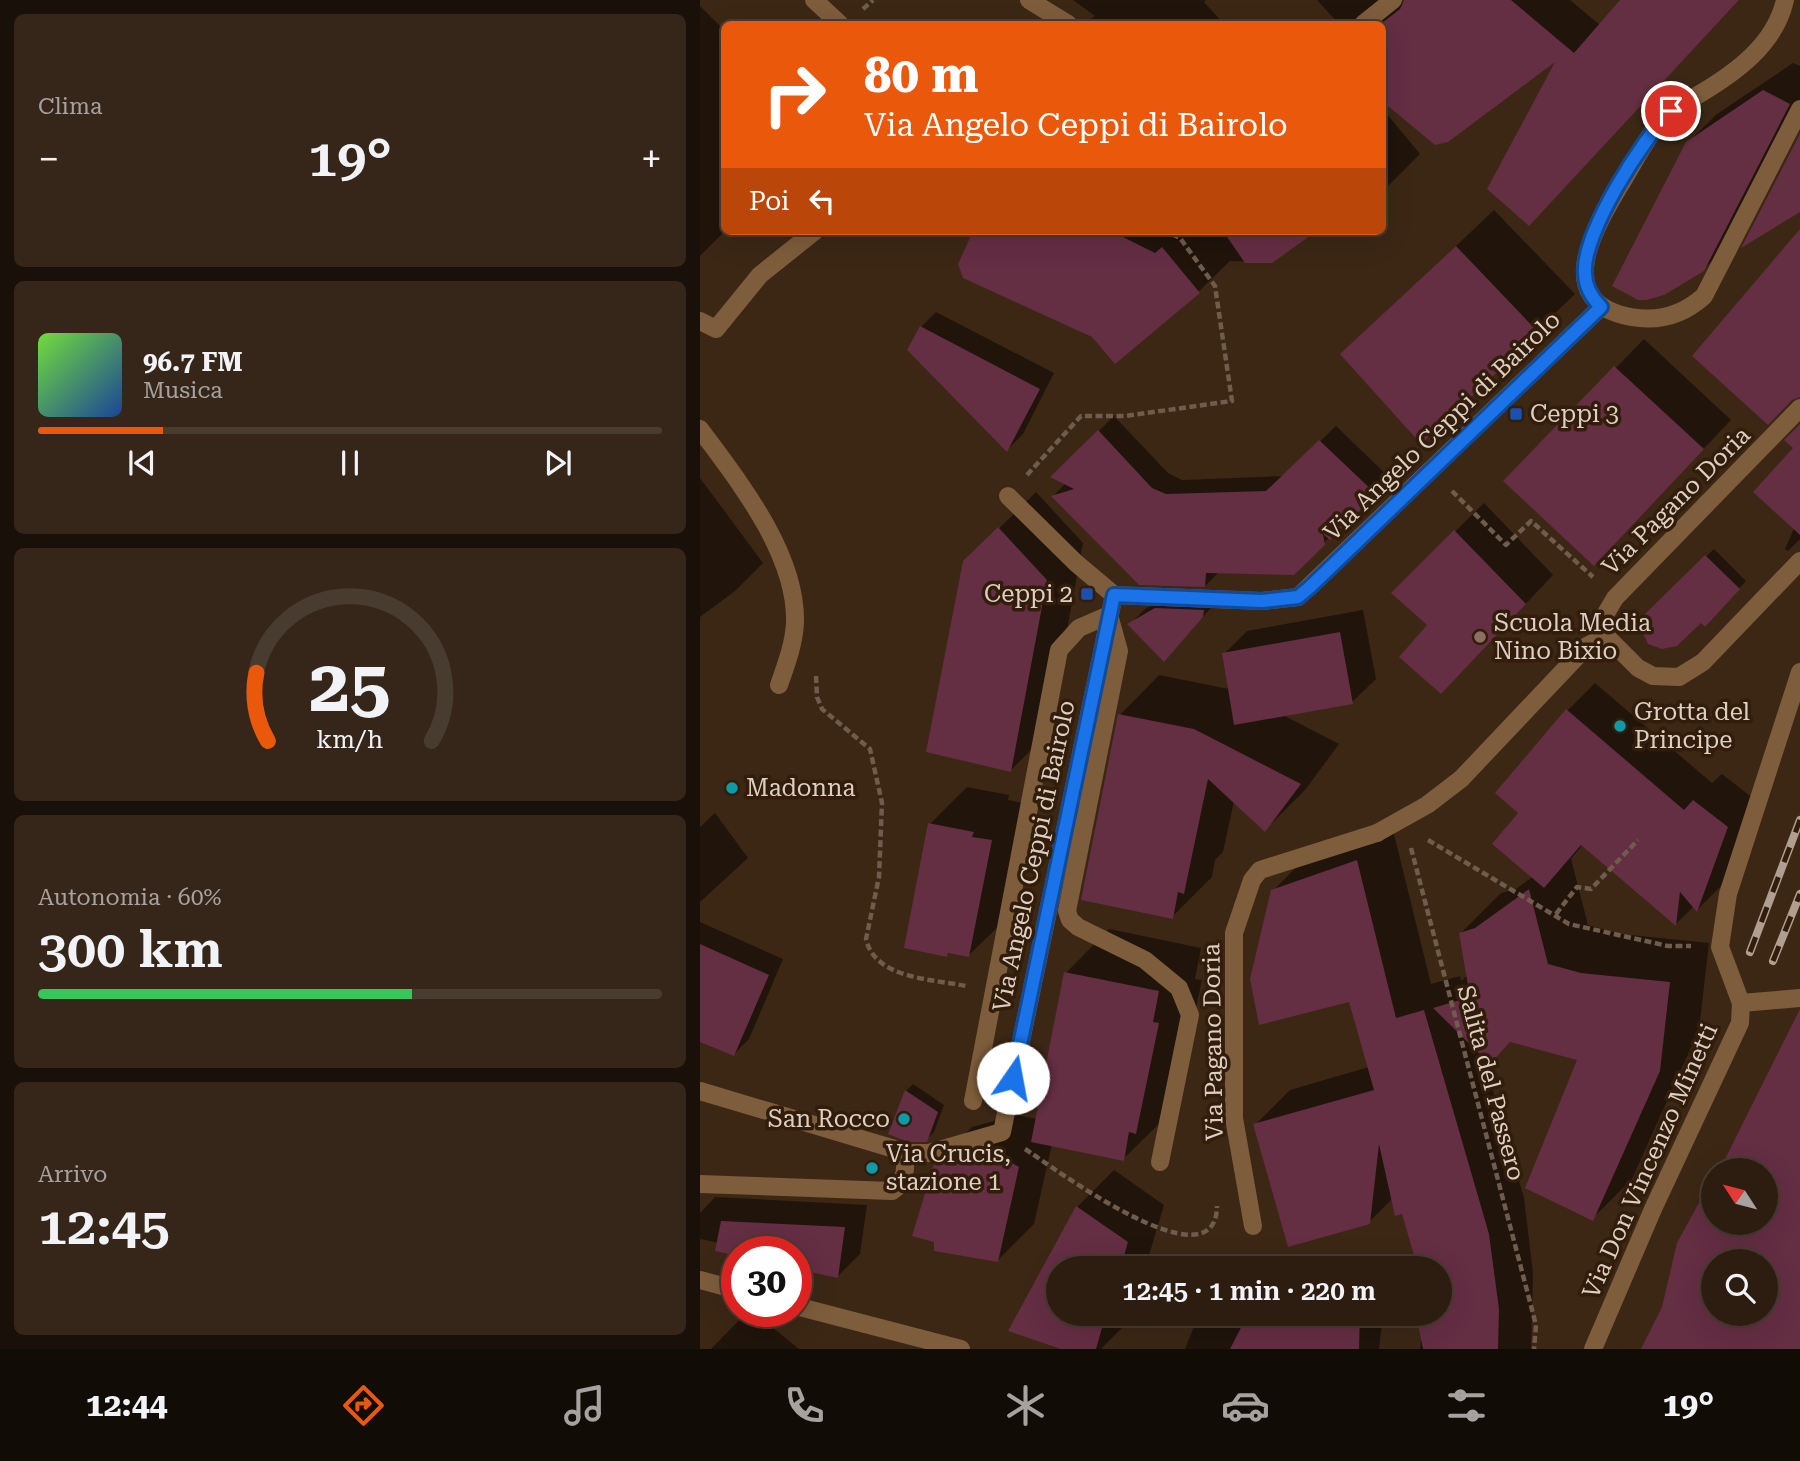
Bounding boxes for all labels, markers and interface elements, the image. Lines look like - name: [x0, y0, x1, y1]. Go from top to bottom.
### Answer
- text: 80 m: [864, 47, 979, 104]
- icon: right: [749, 49, 840, 140]
- pin: [1641, 81, 1701, 141]
- icon: arrive: [1652, 92, 1690, 130]
- text: Clima: [38, 93, 102, 120]
- text: Via Angelo Ceppi di Bairolo: [864, 106, 1288, 144]
- text: 19°: [308, 128, 392, 189]
- text: −: [38, 137, 59, 181]
- text: +: [641, 137, 662, 181]
- icon: left: [803, 182, 841, 220]
- text: Poi: [749, 186, 789, 216]
- street label: Via Angelo Ceppi di Bairolo: [1318, 306, 1566, 546]
- text: 96.7 FM: [143, 347, 243, 377]
- text: Musica: [143, 377, 223, 404]
- place label: Ceppi 3: [1530, 400, 1619, 428]
- marker: Ceppi 3: [1508, 406, 1524, 422]
- street label: Via Pagano Doria: [1596, 421, 1756, 581]
- icon: previous: [123, 444, 161, 482]
- icon: pause: [331, 444, 369, 482]
- icon: next: [539, 444, 577, 482]
- place label: Ceppi 2: [984, 580, 1073, 608]
- marker: Ceppi 2: [1079, 586, 1095, 602]
- place label: Scuola Media Nino Bixio: [1494, 609, 1651, 665]
- marker: Scuola Media Nino Bixio: [1472, 629, 1488, 645]
- text: 25: [309, 644, 391, 729]
- street label: Via Angelo Ceppi di Bairolo: [987, 698, 1081, 1014]
- place label: Grotta del Principe: [1634, 698, 1750, 754]
- marker: Grotta del Principe: [1612, 718, 1628, 734]
- text: km/h: [317, 724, 383, 753]
- place label: Madonna: [746, 774, 856, 802]
- marker: Madonna: [724, 780, 740, 796]
- text: Autonomia · 60%: [38, 884, 222, 911]
- text: 300 km: [38, 919, 223, 980]
- street label: Via Pagano Doria: [1197, 943, 1229, 1141]
- street label: Salita del Passero: [1451, 982, 1531, 1184]
- street label: Via Don Vincenzo Minetti: [1577, 1019, 1723, 1303]
- position arrow: [976, 1041, 1050, 1115]
- place label: San Rocco: [768, 1105, 890, 1133]
- marker: San Rocco: [896, 1111, 912, 1127]
- place label: Via Crucis, stazione 1: [886, 1140, 1011, 1196]
- north arrow: [1701, 1158, 1778, 1236]
- map controls: [1701, 1158, 1778, 1326]
- marker: Via Crucis, stazione 1: [864, 1160, 880, 1176]
- text: Arrivo: [38, 1161, 107, 1188]
- text: 12:45: [38, 1196, 170, 1257]
- speed limit sign: 30: [721, 1236, 812, 1327]
- button: search: [1701, 1249, 1778, 1326]
- text: 12:45 · 1 min · 220 m: [1122, 1276, 1376, 1306]
- icon: directions: [339, 1381, 388, 1430]
- icon: music: [560, 1381, 609, 1430]
- icon: phone: [780, 1381, 829, 1430]
- icon: climate: [1001, 1381, 1050, 1430]
- icon: car: [1221, 1381, 1270, 1430]
- icon: filters: [1442, 1381, 1491, 1430]
- text: 12:44: [86, 1386, 167, 1424]
- text: 19°: [1662, 1386, 1714, 1424]

